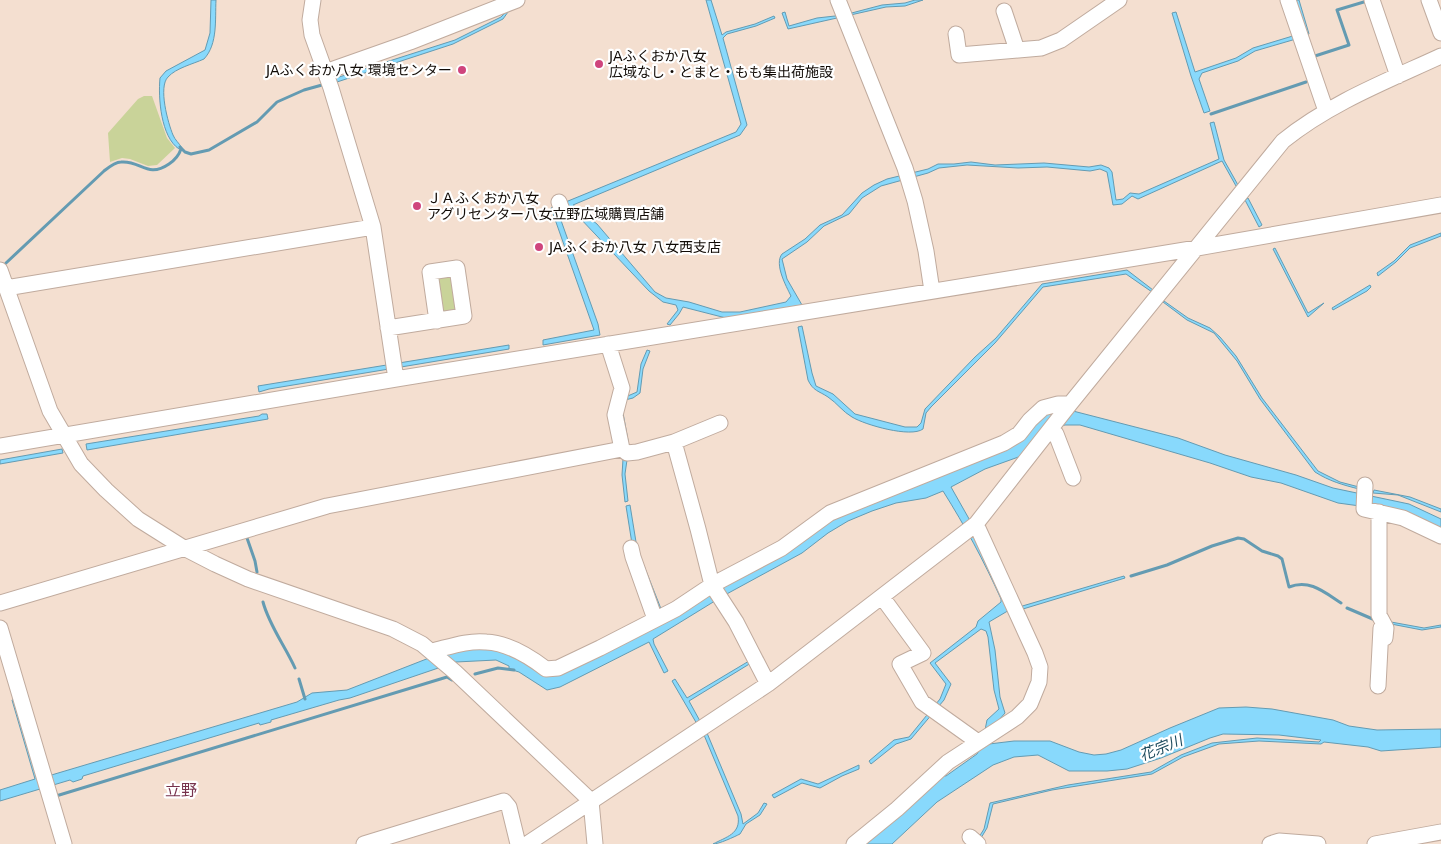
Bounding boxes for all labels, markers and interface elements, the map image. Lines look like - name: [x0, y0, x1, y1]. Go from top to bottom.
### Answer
- place label: JAふくおか八女 広域なし・とまと・もも集出荷施設: [608, 48, 833, 80]
- marker: JAふくおか八女 広域なし・とまと・もも集出荷施設: [593, 58, 605, 70]
- place label: JAふくおか八女 環境センター: [265, 62, 452, 78]
- marker: JAふくおか八女 環境センター: [456, 64, 468, 76]
- place label: ＪＡふくおか八女 アグリセンター八女立野広域購買店舗: [427, 190, 664, 222]
- marker: ＪＡふくおか八女 アグリセンター八女立野広域購買店舗: [411, 200, 423, 212]
- place label: JAふくおか八女 八女西支店: [548, 239, 721, 255]
- marker: JAふくおか八女 八女西支店: [533, 241, 545, 253]
- water label: 花宗川: [1137, 730, 1187, 765]
- district label: 立野: [165, 781, 197, 800]

